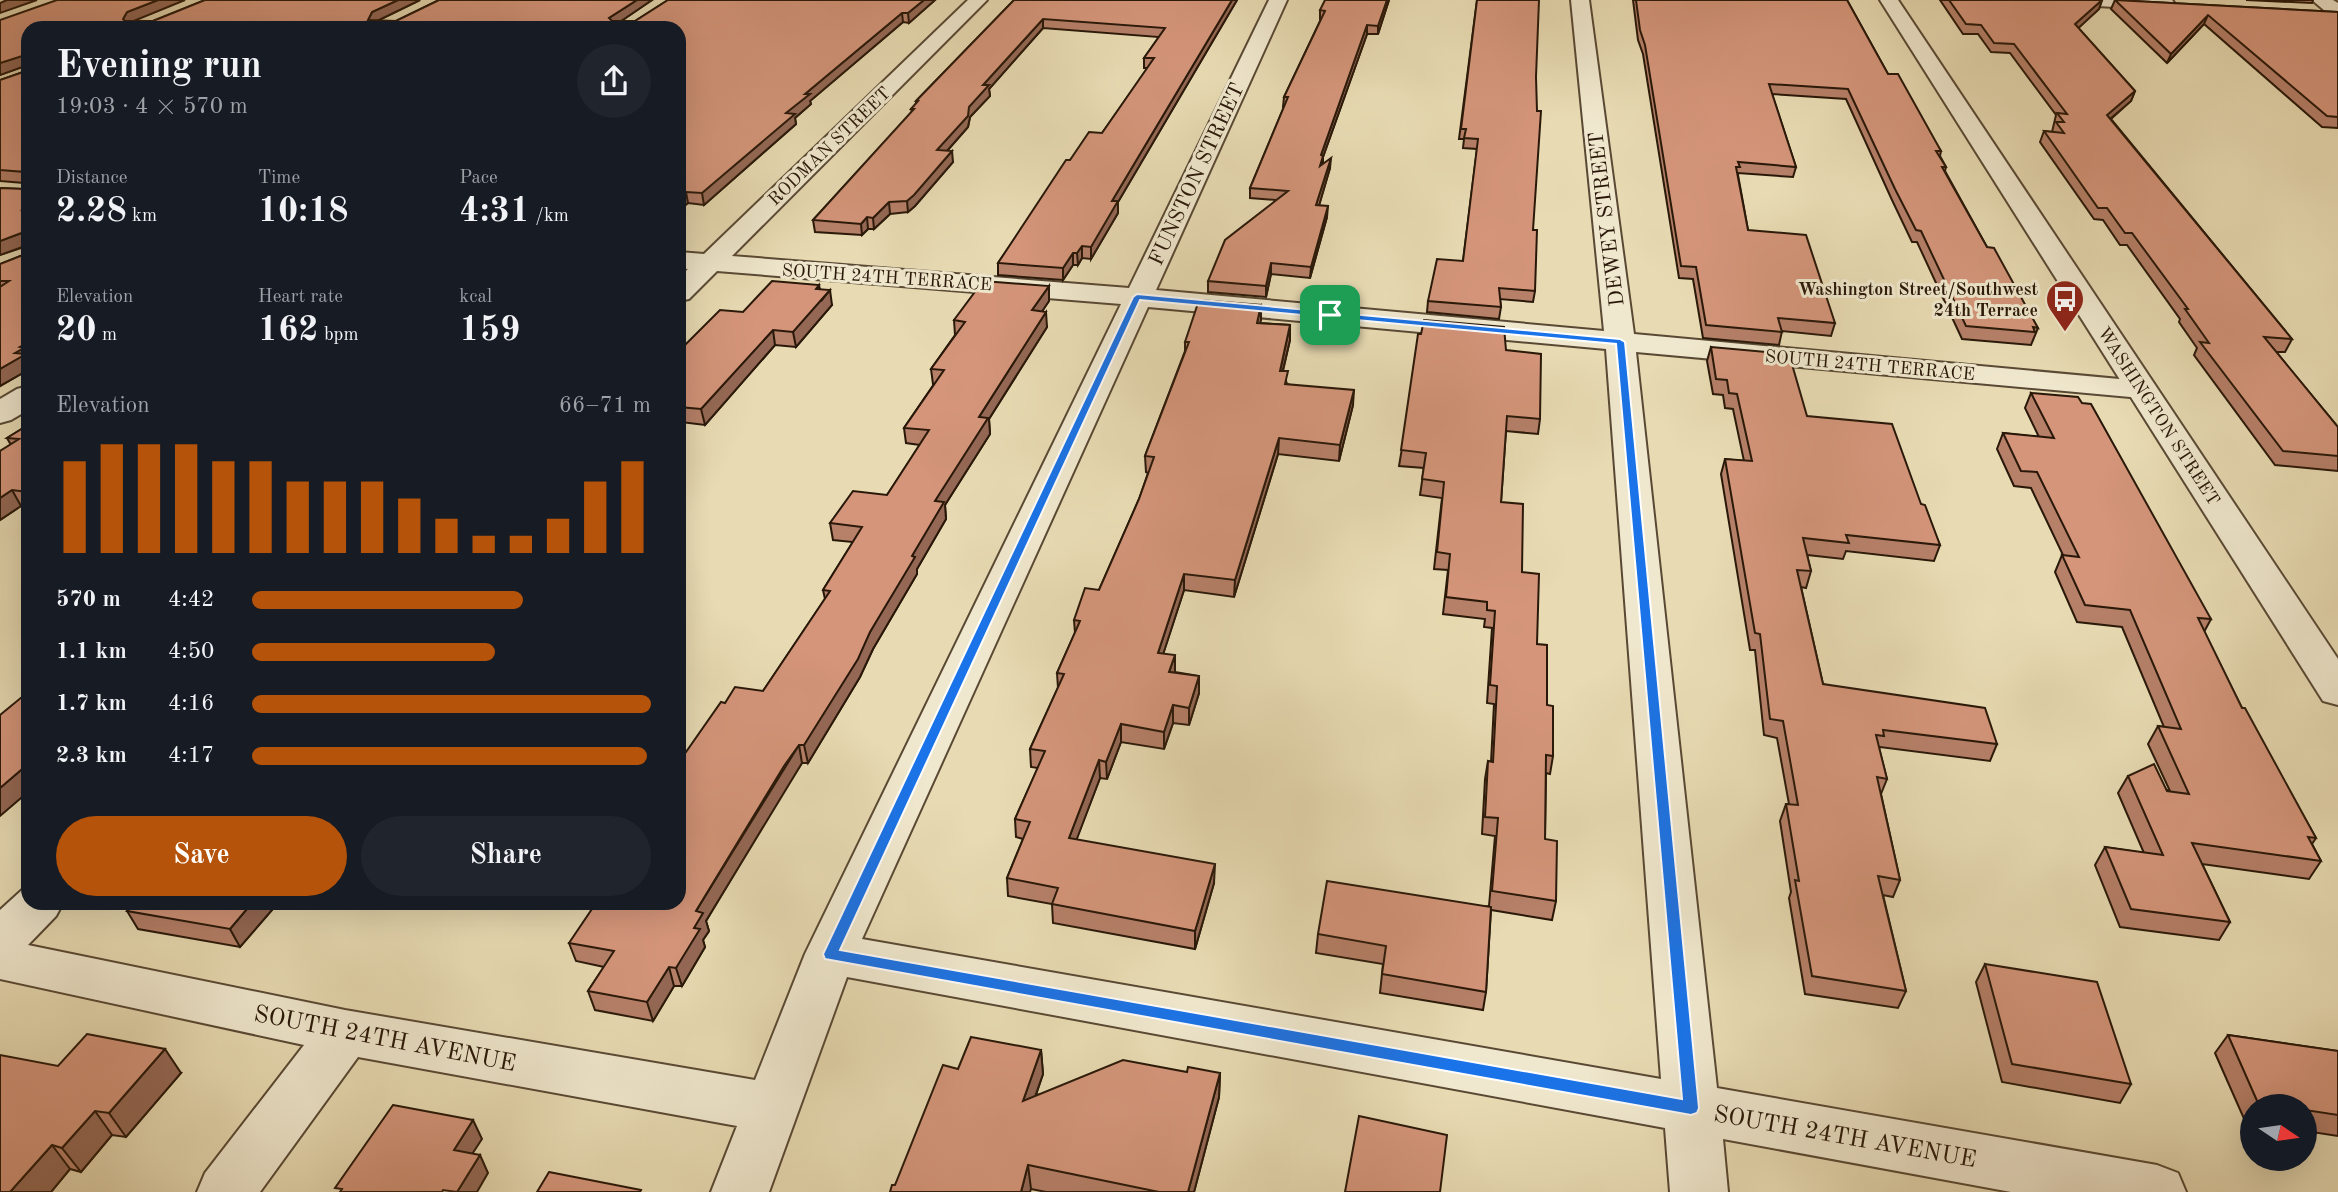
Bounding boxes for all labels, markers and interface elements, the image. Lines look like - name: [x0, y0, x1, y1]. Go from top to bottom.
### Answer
- button: share: [577, 44, 651, 118]
- text: Evening run: [56, 48, 262, 86]
- street label: FUNSTON STREET: [1146, 80, 1249, 269]
- street label: RODMAN STREET: [765, 84, 894, 209]
- text: 19:03 · 4 × 570 m: [56, 95, 248, 118]
- street label: DEWEY STREET: [1586, 130, 1629, 307]
- text: Distance: [56, 169, 128, 188]
- text: Time: [258, 169, 300, 188]
- text: Pace: [459, 169, 498, 188]
- text: 2.28: [56, 194, 127, 229]
- text: 10:18: [258, 194, 349, 229]
- text: 4:31: [459, 194, 530, 229]
- text: km: [127, 207, 157, 226]
- text: /km: [530, 207, 569, 226]
- street label: SOUTH 24TH TERRACE: [781, 262, 993, 294]
- bus stop icon: Washington Street/Southwest 24th Terrace: [2044, 278, 2086, 333]
- place label: Washington Street/Southwest 24th Terrace: [1798, 281, 2038, 320]
- pin: [1300, 285, 1360, 345]
- text: Elevation: [56, 288, 133, 307]
- text: Heart rate: [258, 288, 343, 307]
- text: kcal: [459, 288, 492, 307]
- icon: arrive: [1311, 296, 1349, 334]
- text: 20: [56, 313, 97, 348]
- text: 162: [258, 313, 319, 348]
- text: 159: [459, 313, 520, 348]
- street label: WASHINGTON STREET: [2094, 324, 2223, 509]
- text: m: [97, 326, 117, 345]
- text: bpm: [319, 326, 359, 345]
- street label: SOUTH 24TH TERRACE: [1764, 348, 1976, 384]
- text: Elevation: [56, 394, 150, 417]
- text: 66–71 m: [559, 394, 651, 417]
- text: 570 m: [56, 588, 121, 611]
- text: 4:42: [168, 588, 214, 611]
- text: 1.1 km: [56, 640, 127, 663]
- text: 4:50: [168, 640, 214, 663]
- text: 1.7 km: [56, 692, 127, 715]
- text: 4:16: [168, 692, 214, 715]
- text: 2.3 km: [56, 744, 127, 767]
- text: 4:17: [168, 744, 214, 767]
- button: Save: [56, 816, 347, 896]
- button: Share: [361, 816, 651, 896]
- street label: SOUTH 24TH AVENUE: [252, 1003, 518, 1077]
- north arrow: [2240, 1094, 2317, 1171]
- map controls: [2240, 1094, 2317, 1171]
- street label: SOUTH 24TH AVENUE: [1711, 1103, 1978, 1173]

